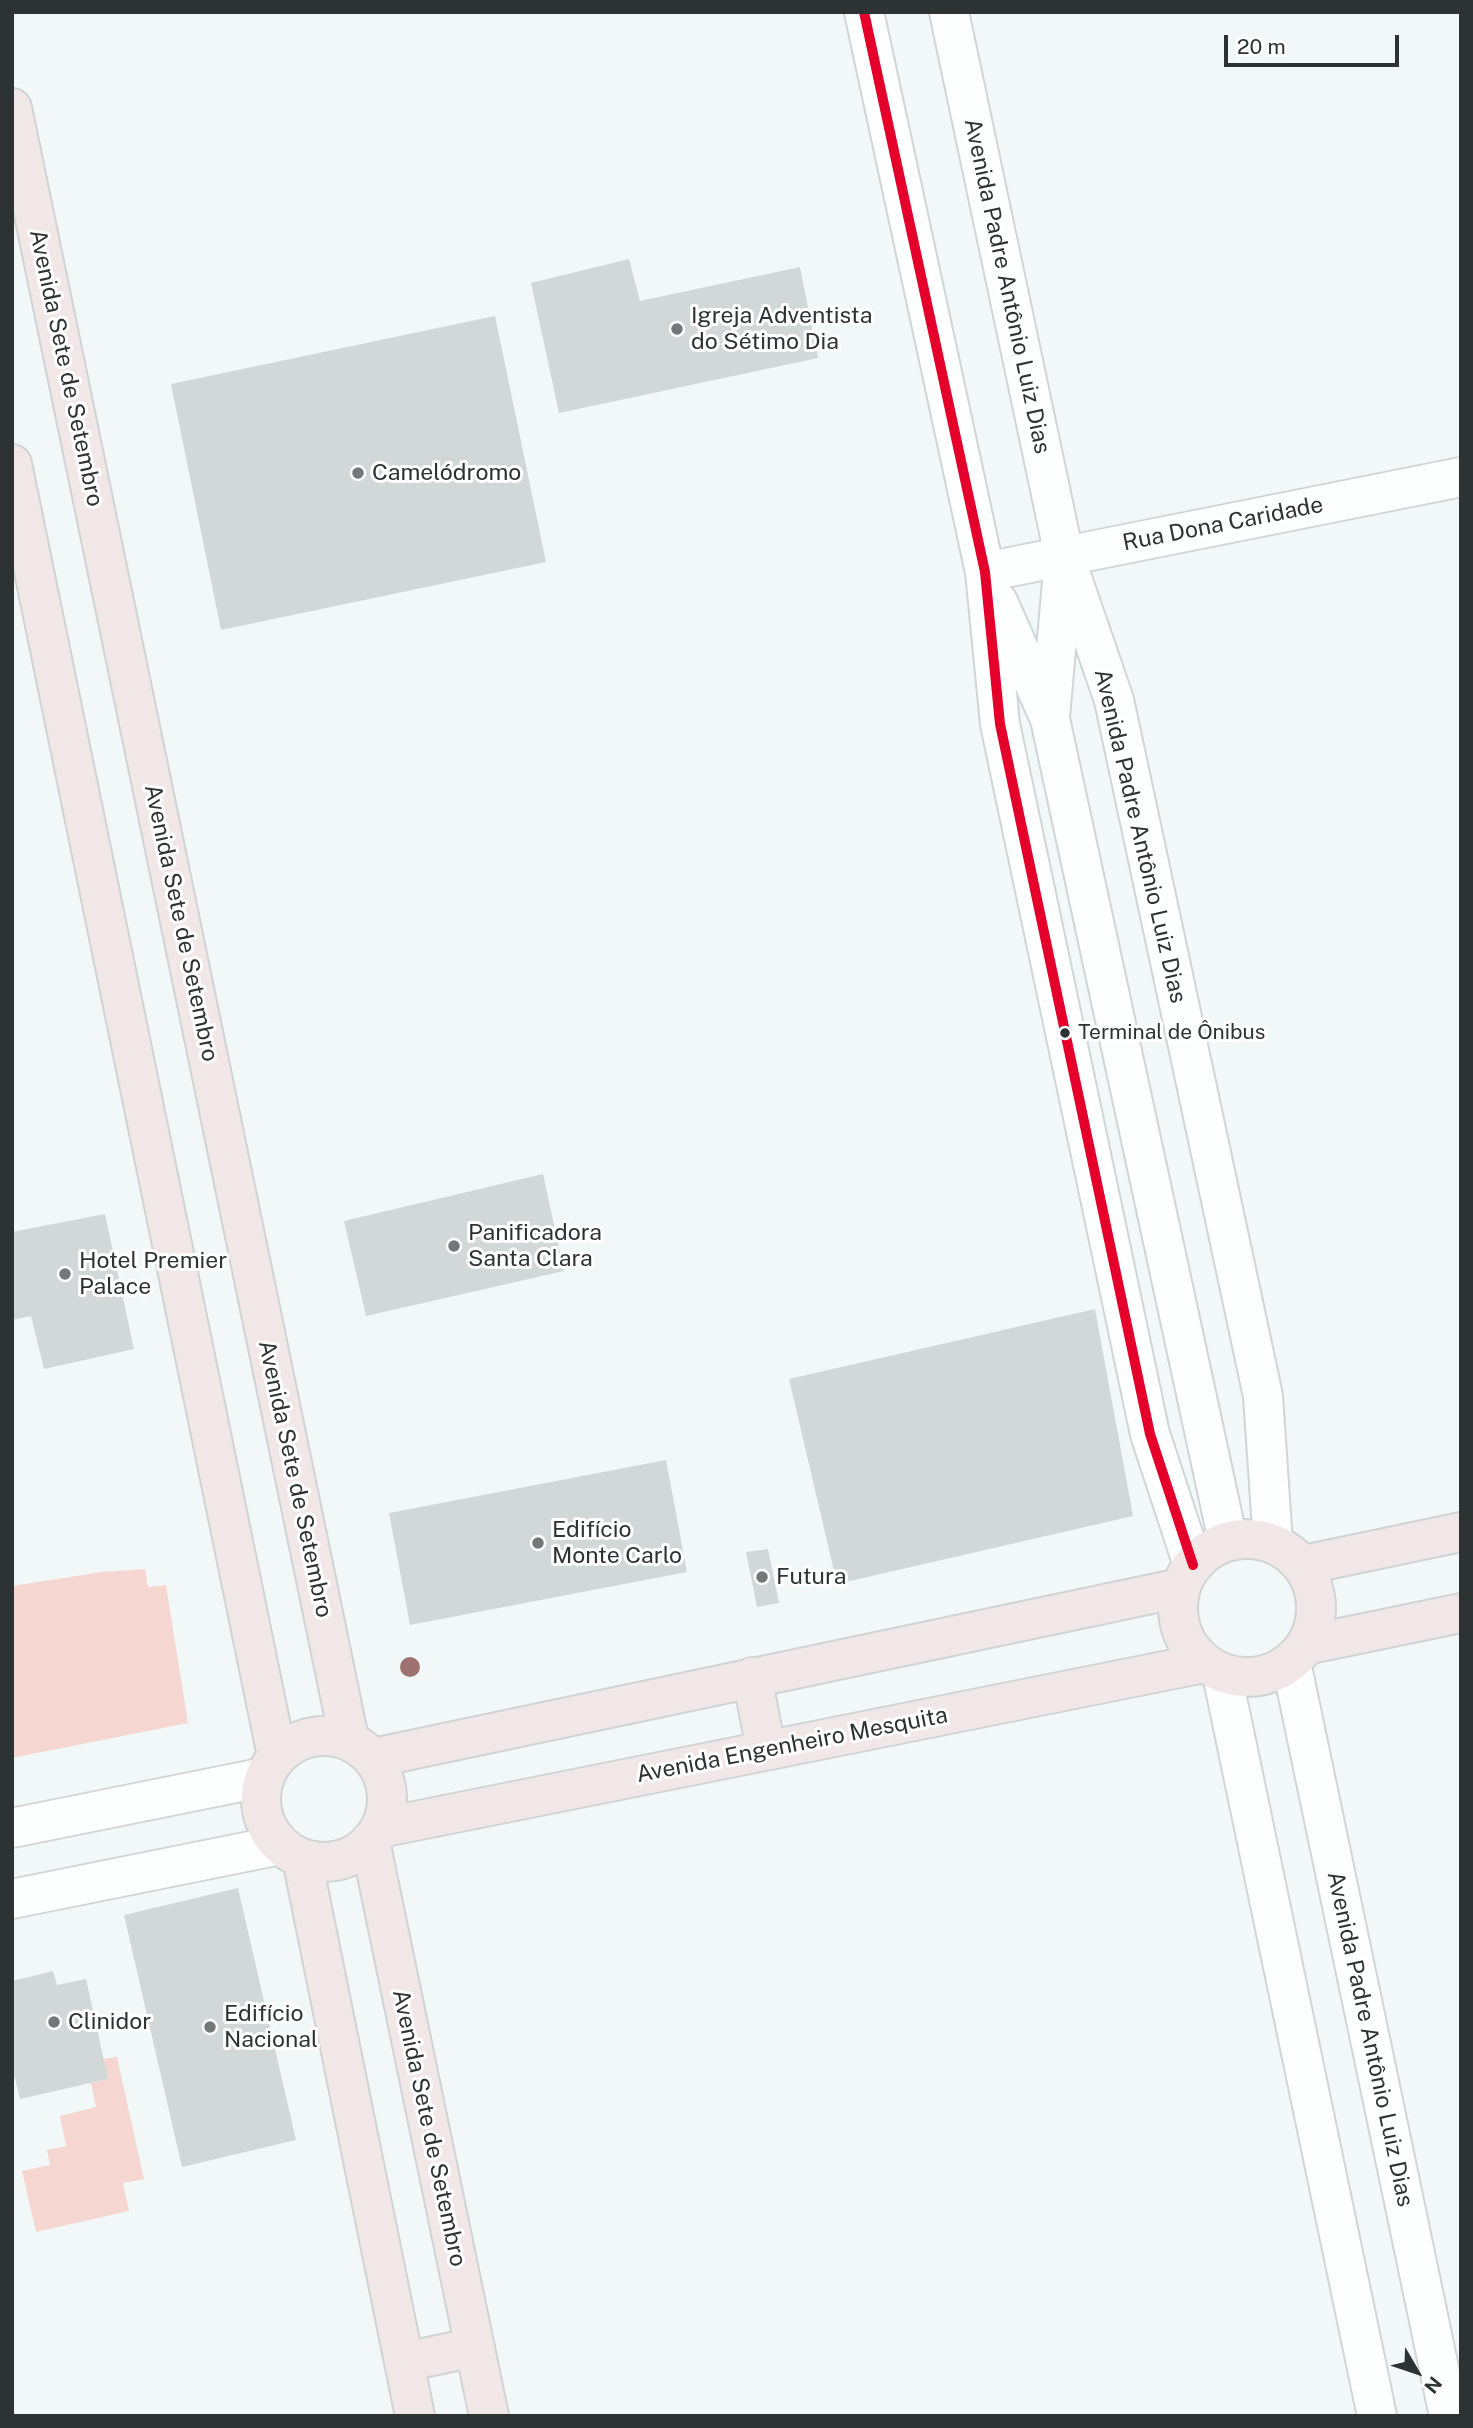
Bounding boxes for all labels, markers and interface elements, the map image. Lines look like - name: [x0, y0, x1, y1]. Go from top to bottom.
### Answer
- scale bar: [1228, 21, 1403, 65]
- text: 20 m: [1237, 34, 1286, 59]
- street label: Avenida Padre Antônio Luiz Dias: [958, 116, 1056, 456]
- street label: Avenida Sete de Setembro: [23, 227, 109, 509]
- place label: Igreja Adventista do Sétimo Dia: [691, 302, 872, 356]
- marker: Igreja Adventista do Sétimo Dia: [669, 321, 685, 337]
- place label: Camelódromo: [372, 459, 521, 487]
- marker: Camelódromo: [350, 465, 366, 481]
- street label: Rua Dona Caridade: [1120, 491, 1326, 557]
- street label: Avenida Padre Antônio Luiz Dias: [1088, 666, 1192, 1006]
- street label: Avenida Sete de Setembro: [138, 782, 224, 1064]
- place label: Terminal de Ônibus: [1078, 1020, 1265, 1046]
- marker: Terminal de Ônibus: [1058, 1026, 1072, 1040]
- place label: Panificadora Santa Clara: [468, 1219, 602, 1273]
- marker: Panificadora Santa Clara: [446, 1238, 462, 1254]
- place label: Hotel Premier Palace: [79, 1247, 227, 1301]
- marker: Hotel Premier Palace: [57, 1266, 73, 1282]
- street label: Avenida Sete de Setembro: [252, 1338, 338, 1620]
- place label: Edifício Monte Carlo: [552, 1516, 682, 1570]
- marker: Edifício Monte Carlo: [530, 1535, 546, 1551]
- place label: Futura: [776, 1563, 846, 1591]
- marker: Futura: [754, 1569, 770, 1585]
- street label: Avenida Engenheiro Mesquita: [634, 1701, 950, 1789]
- street label: Avenida Padre Antônio Luiz Dias: [1321, 1869, 1419, 2209]
- street label: Avenida Sete de Setembro: [386, 1987, 472, 2269]
- place label: Edifício Nacional: [224, 2000, 318, 2054]
- place label: Clinidor: [68, 2008, 151, 2036]
- marker: Clinidor: [46, 2014, 62, 2030]
- marker: Edifício Nacional: [202, 2019, 218, 2035]
- north arrow: [1382, 2337, 1452, 2407]
- text: N: [1420, 2373, 1447, 2398]

